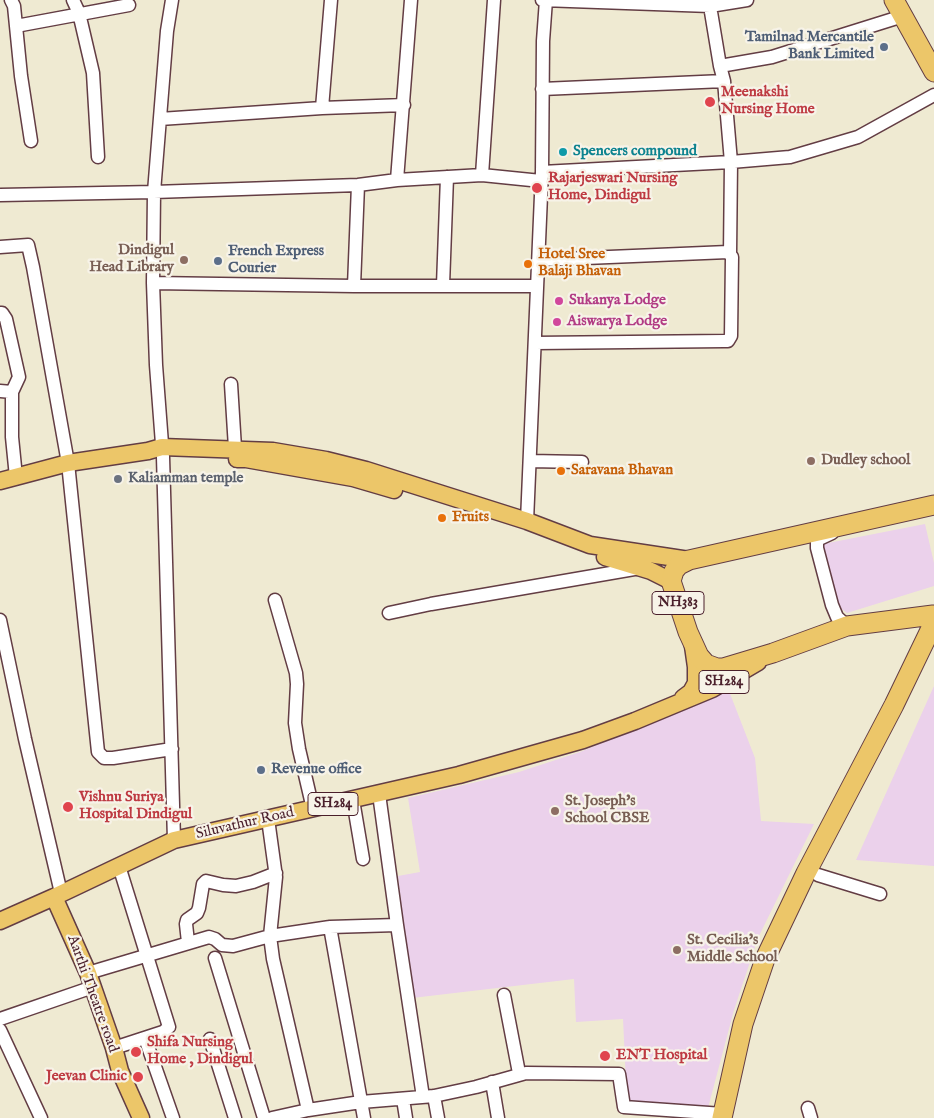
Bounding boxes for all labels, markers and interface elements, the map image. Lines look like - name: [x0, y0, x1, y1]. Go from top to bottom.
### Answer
- place label: Tamilnad Mercantile Bank Limited: [745, 29, 874, 64]
- marker: Tamilnad Mercantile Bank Limited: [878, 41, 890, 53]
- place label: Meenakshi Nursing Home: [721, 84, 815, 119]
- marker: Meenakshi Nursing Home: [703, 95, 717, 109]
- place label: Spencers compound: [573, 143, 697, 161]
- marker: Spencers compound: [557, 146, 569, 158]
- place label: Rajarjeswari Nursing Home, Dindigul: [548, 170, 677, 205]
- marker: Rajarjeswari Nursing Home, Dindigul: [530, 181, 544, 195]
- place label: Dindigul Head Library: [89, 242, 174, 277]
- place label: French Express Courier: [228, 243, 324, 278]
- place label: Hotel Sree Balaji Bhavan: [538, 246, 621, 281]
- marker: Dindigul Head Library: [178, 254, 190, 266]
- marker: French Express Courier: [212, 255, 224, 267]
- marker: Hotel Sree Balaji Bhavan: [522, 258, 534, 270]
- place label: Sukanya Lodge: [569, 292, 666, 310]
- marker: Sukanya Lodge: [553, 295, 565, 307]
- place label: Aiswarya Lodge: [567, 313, 667, 331]
- marker: Aiswarya Lodge: [551, 316, 563, 328]
- place label: Dudley school: [821, 452, 910, 470]
- marker: Dudley school: [805, 455, 817, 467]
- place label: Saravana Bhavan: [571, 462, 673, 480]
- marker: Saravana Bhavan: [555, 465, 567, 477]
- place label: Kaliamman temple: [128, 470, 243, 488]
- marker: Kaliamman temple: [112, 473, 124, 485]
- place label: Fruits: [452, 509, 489, 527]
- marker: Fruits: [436, 512, 448, 524]
- road number: NH383: [652, 592, 704, 614]
- road number: SH284: [699, 670, 749, 694]
- place label: Revenue office: [271, 761, 362, 779]
- marker: Revenue office: [255, 764, 267, 776]
- place label: Vishnu Suriya Hospital Dindigul: [79, 789, 192, 824]
- road number: SH284: [308, 792, 358, 816]
- place label: St. Joseph's School CBSE: [565, 793, 649, 828]
- marker: Vishnu Suriya Hospital Dindigul: [61, 800, 75, 814]
- street label: Siluvathur Road: [194, 804, 296, 844]
- marker: St. Joseph's School CBSE: [549, 805, 561, 817]
- place label: St. Cecilia's Middle School: [687, 932, 778, 967]
- street label: Aarthi Theatre road: [62, 933, 122, 1055]
- marker: St. Cecilia's Middle School: [671, 944, 683, 956]
- place label: Shifa Nursing Home , Dindigul: [147, 1034, 253, 1069]
- marker: Shifa Nursing Home , Dindigul: [129, 1045, 143, 1059]
- place label: ENT Hospital: [616, 1047, 707, 1065]
- marker: ENT Hospital: [598, 1049, 612, 1063]
- place label: Jeevan Clinic: [46, 1068, 127, 1086]
- marker: Jeevan Clinic: [131, 1070, 145, 1084]

